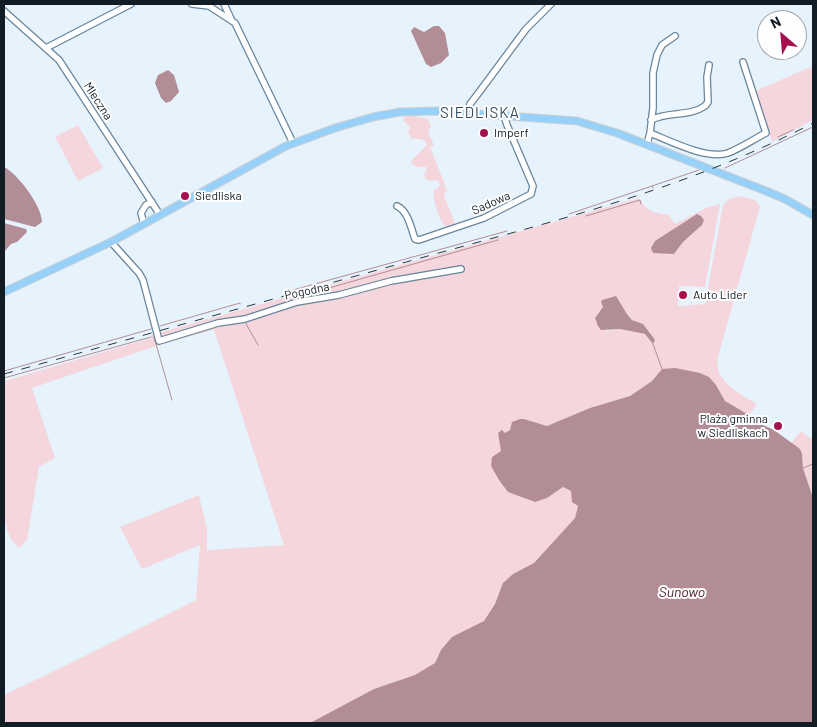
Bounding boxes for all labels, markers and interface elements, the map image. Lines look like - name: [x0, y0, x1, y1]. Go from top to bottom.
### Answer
- north arrow: [757, 10, 807, 60]
- text: N: [767, 12, 783, 32]
- street label: Mleczna: [81, 79, 115, 123]
- district label: SIEDLISKA: [439, 104, 521, 122]
- place label: Imperf: [494, 126, 529, 140]
- marker: Imperf: [478, 127, 490, 139]
- street label: Sadowa: [470, 188, 512, 218]
- place label: Siedliska: [195, 189, 242, 203]
- marker: Siedliska: [179, 190, 191, 202]
- street label: Pogodna: [283, 279, 331, 303]
- place label: Auto Lider: [693, 288, 747, 302]
- marker: Auto Lider: [677, 289, 689, 301]
- place label: Plaża gminna w Siedliskach: [698, 412, 768, 440]
- marker: Plaża gminna w Siedliskach: [772, 420, 784, 432]
- water label: Sunowo: [659, 584, 705, 600]

